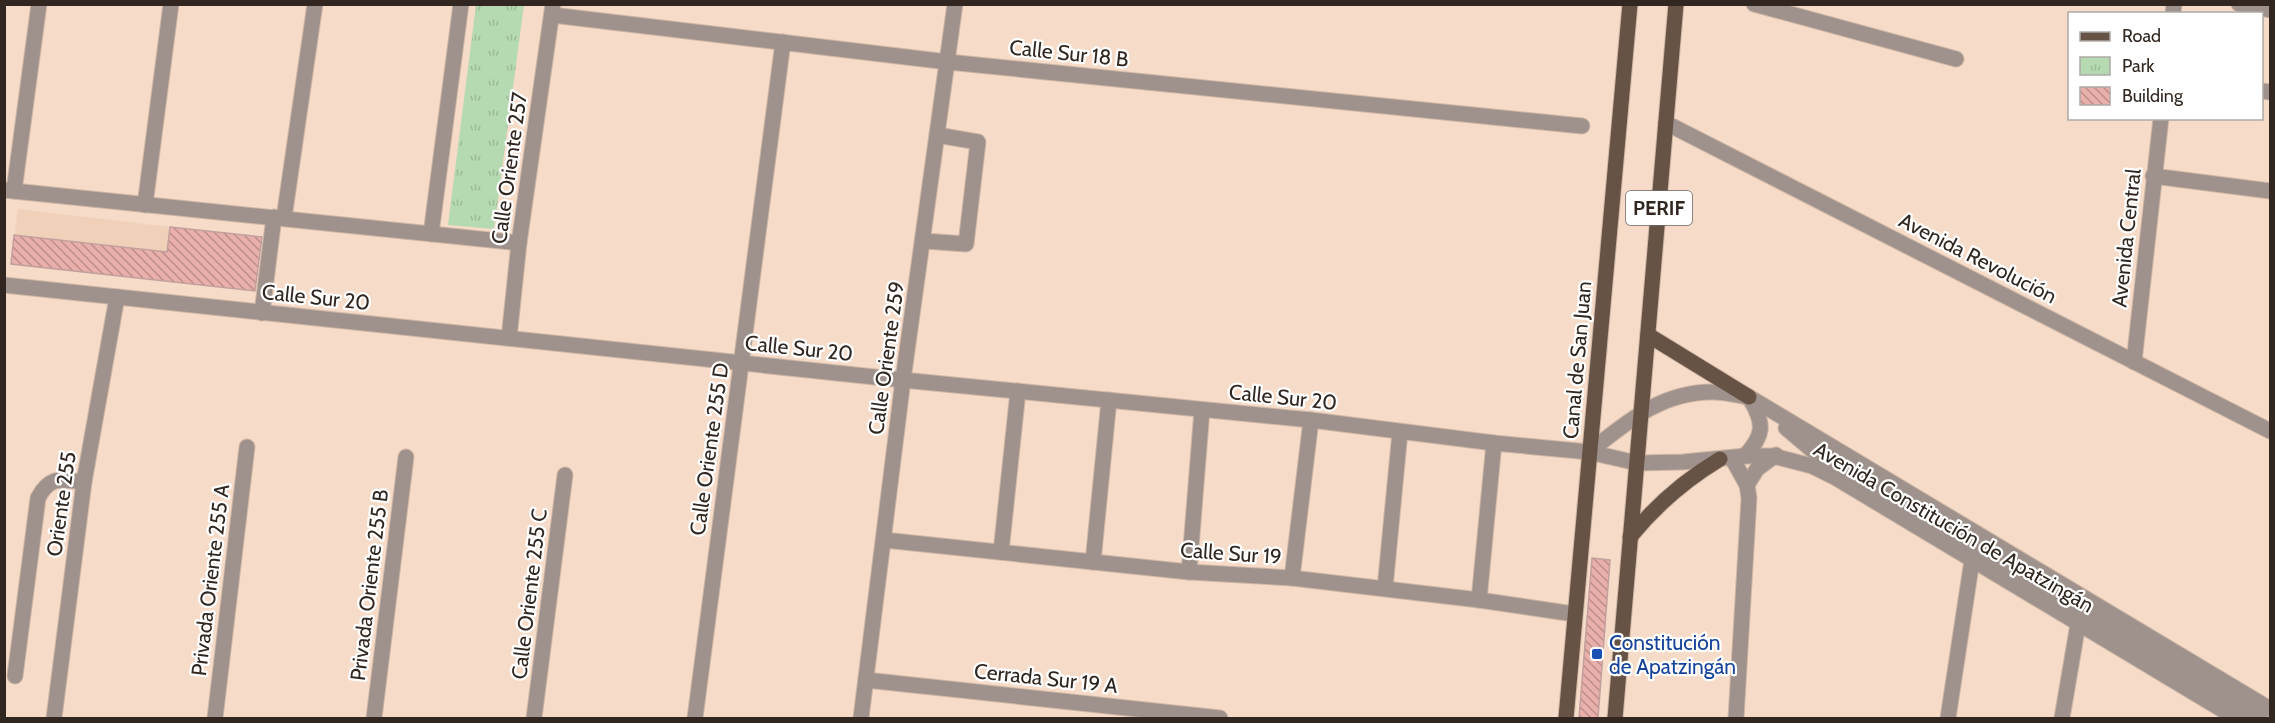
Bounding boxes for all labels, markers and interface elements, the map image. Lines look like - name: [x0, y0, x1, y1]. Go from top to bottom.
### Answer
- legend: [2068, 12, 2263, 120]
- text: Road: [2122, 25, 2161, 47]
- street label: Calle Sur 18 B: [1008, 34, 1130, 72]
- text: Park: [2122, 55, 2155, 77]
- text: Building: [2122, 85, 2184, 107]
- street label: Calle Oriente 257: [486, 90, 532, 246]
- street label: Avenida Central: [2106, 167, 2146, 309]
- road number: PERIF: [1626, 191, 1692, 225]
- street label: Avenida Revolución: [1895, 207, 2061, 309]
- street label: Calle Sur 20: [261, 279, 371, 315]
- street label: Calle Oriente 259: [863, 280, 909, 436]
- street label: Canal de San Juan: [1558, 280, 1596, 440]
- street label: Calle Sur 20: [744, 330, 854, 366]
- street label: Calle Oriente 255 D: [685, 361, 733, 537]
- street label: Calle Sur 20: [1228, 379, 1338, 415]
- street label: Avenida Constitución de Apatzingán: [1810, 436, 2098, 618]
- street label: Oriente 255: [41, 450, 81, 558]
- street label: Privada Oriente 255 A: [186, 483, 234, 677]
- street label: Privada Oriente 255 B: [345, 488, 393, 682]
- street label: Calle Oriente 255 C: [506, 507, 552, 681]
- street label: Calle Sur 19: [1179, 537, 1283, 569]
- place label: Constitución de Apatzingán: [1609, 630, 1736, 679]
- marker: Constitución de Apatzingán: [1590, 647, 1604, 661]
- street label: Cerrada Sur 19 A: [973, 658, 1119, 698]

